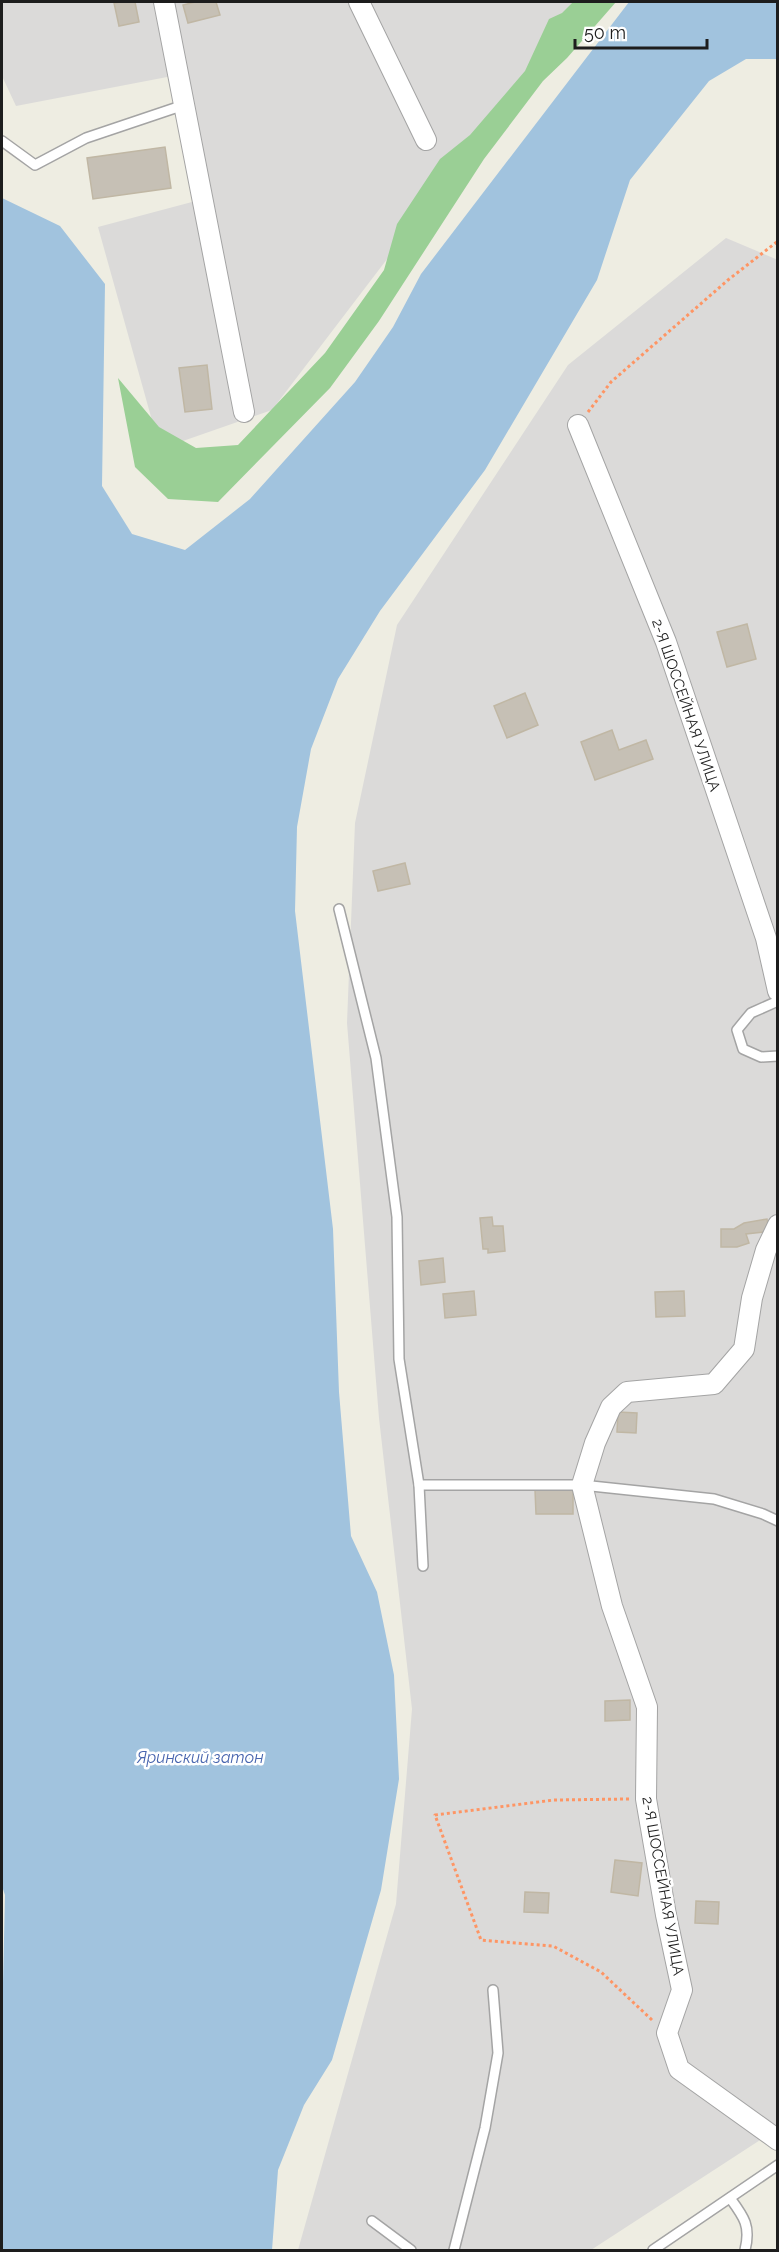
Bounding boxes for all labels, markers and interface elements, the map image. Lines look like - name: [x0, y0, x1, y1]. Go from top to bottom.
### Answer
- scale bar: [575, 12, 707, 50]
- text: 50 m: [584, 22, 626, 43]
- street label: 2-Я ШОССЕЙНАЯ УЛИЦА: [648, 616, 724, 794]
- water label: Яринский затон: [137, 1748, 263, 1767]
- street label: 2-Я ШОССЕЙНАЯ УЛИЦА: [638, 1795, 688, 1977]

